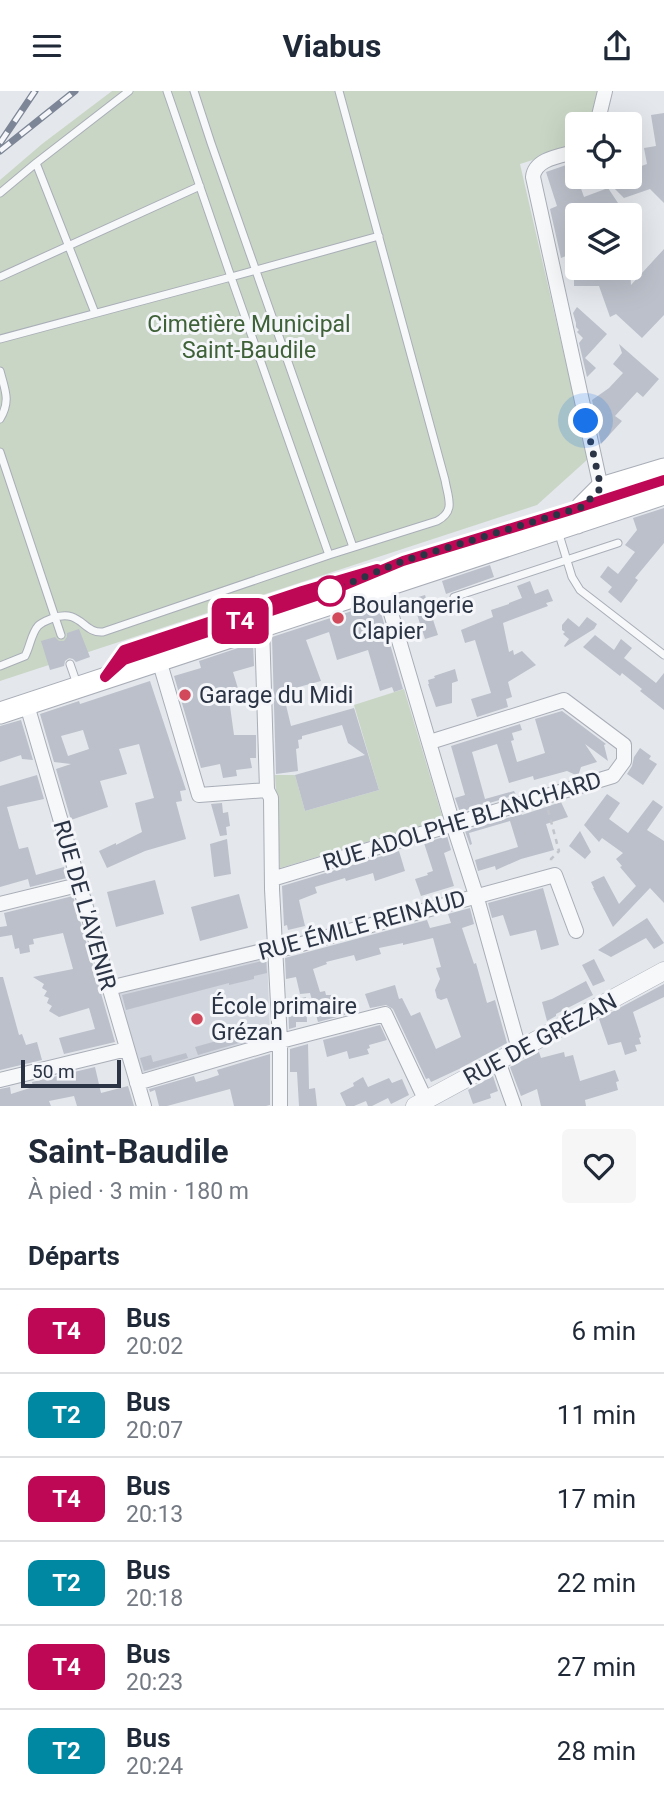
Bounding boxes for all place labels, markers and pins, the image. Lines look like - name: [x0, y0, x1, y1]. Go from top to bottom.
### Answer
- unlabelled marker: [315, 576, 345, 606]
- place label: Boulangerie Clapier: [352, 592, 474, 645]
- marker: Boulangerie Clapier: [330, 610, 346, 626]
- place label: Garage du Midi: [199, 682, 353, 709]
- marker: Garage du Midi: [177, 687, 193, 703]
- place label: École primaire Grézan: [211, 992, 357, 1046]
- marker: École primaire Grézan: [189, 1011, 205, 1027]

